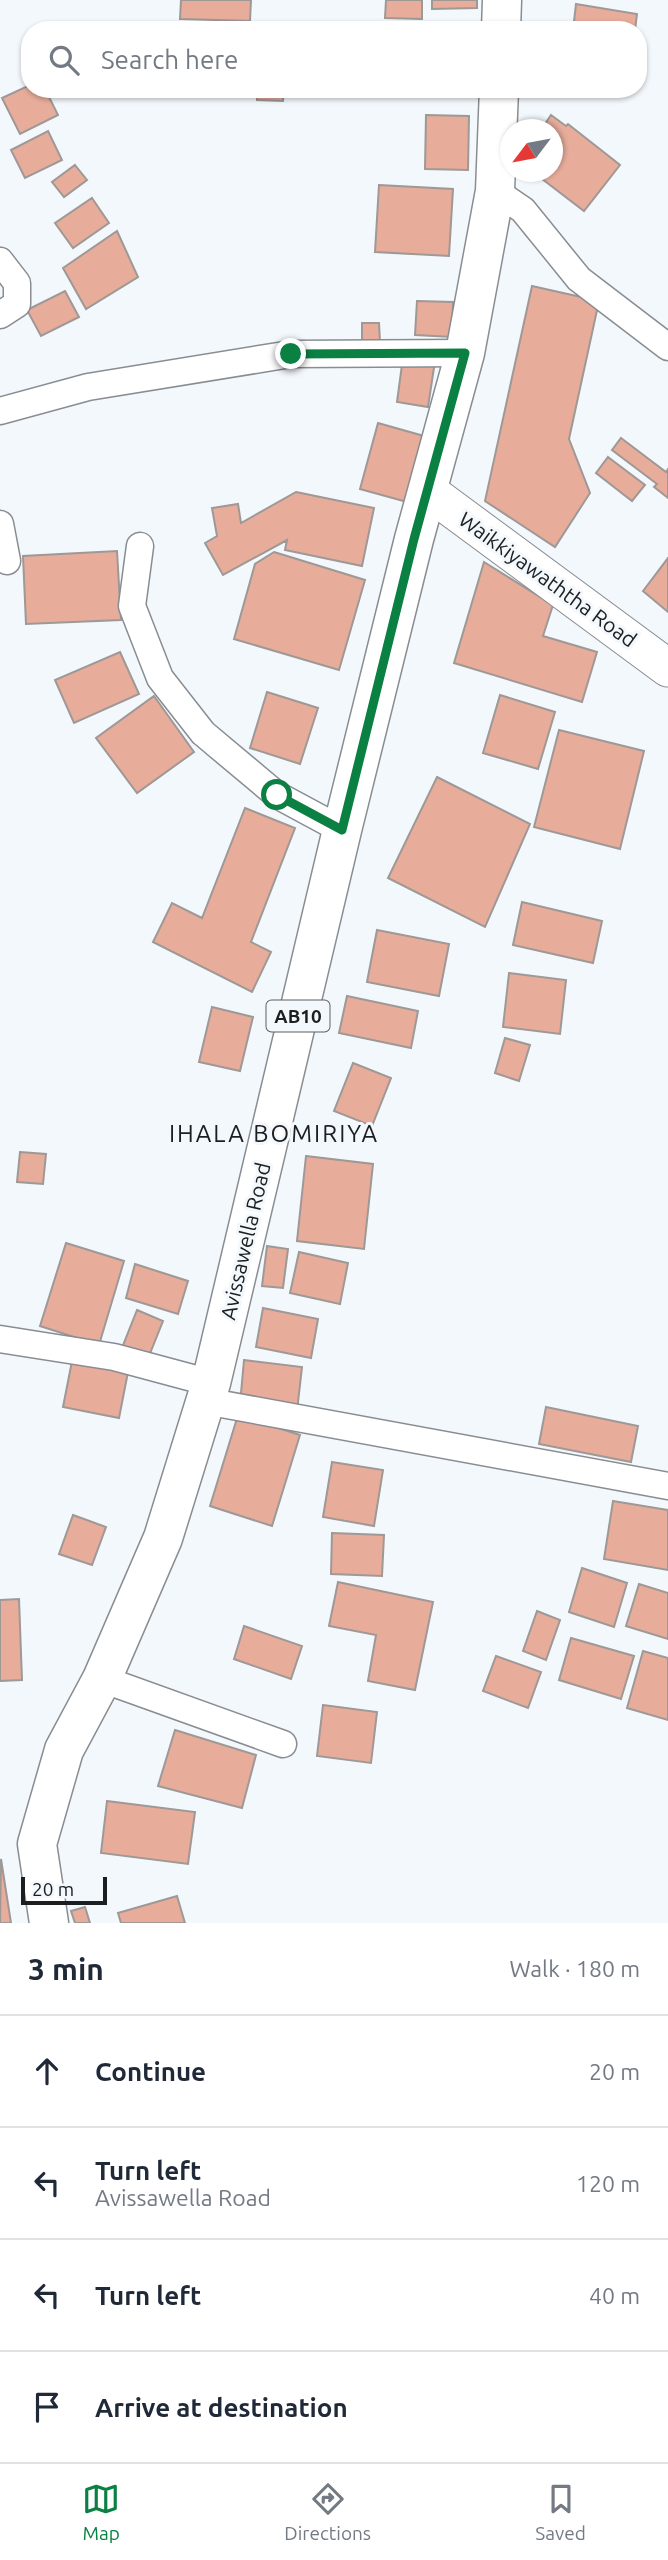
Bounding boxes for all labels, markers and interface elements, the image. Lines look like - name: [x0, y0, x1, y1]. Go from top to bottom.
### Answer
- search box: [21, 21, 647, 98]
- icon: search: [45, 41, 83, 79]
- text: Search here: [101, 45, 238, 74]
- north arrow: [500, 119, 563, 182]
- route end: [275, 338, 306, 369]
- street label: Waikkiyawaththa Road: [455, 507, 641, 651]
- route start: [261, 779, 292, 810]
- road number: AB10: [266, 1000, 330, 1032]
- district label: IHALA BOMIRIYA: [169, 1120, 379, 1147]
- street label: Avissawella Road: [215, 1160, 275, 1322]
- scale bar: [21, 1874, 107, 1906]
- text: 20 m: [32, 1878, 74, 1900]
- text: 3 min: [28, 1952, 104, 1986]
- text: Walk · 180 m: [509, 1956, 640, 1981]
- icon: ahead: [28, 2052, 66, 2090]
- text: Continue: [95, 2057, 206, 2086]
- text: 20 m: [589, 2059, 640, 2084]
- text: Turn left: [95, 2156, 201, 2185]
- icon: left: [28, 2164, 66, 2202]
- text: 120 m: [576, 2171, 640, 2196]
- text: Avissawella Road: [95, 2185, 271, 2210]
- icon: left: [28, 2276, 66, 2314]
- text: Turn left: [95, 2281, 201, 2310]
- text: 40 m: [589, 2283, 640, 2308]
- icon: arrive: [28, 2388, 66, 2426]
- text: Arrive at destination: [95, 2393, 348, 2422]
- tab: Map: [82, 2480, 120, 2544]
- tab: Directions: [284, 2480, 371, 2544]
- tab: Saved: [535, 2480, 586, 2544]

